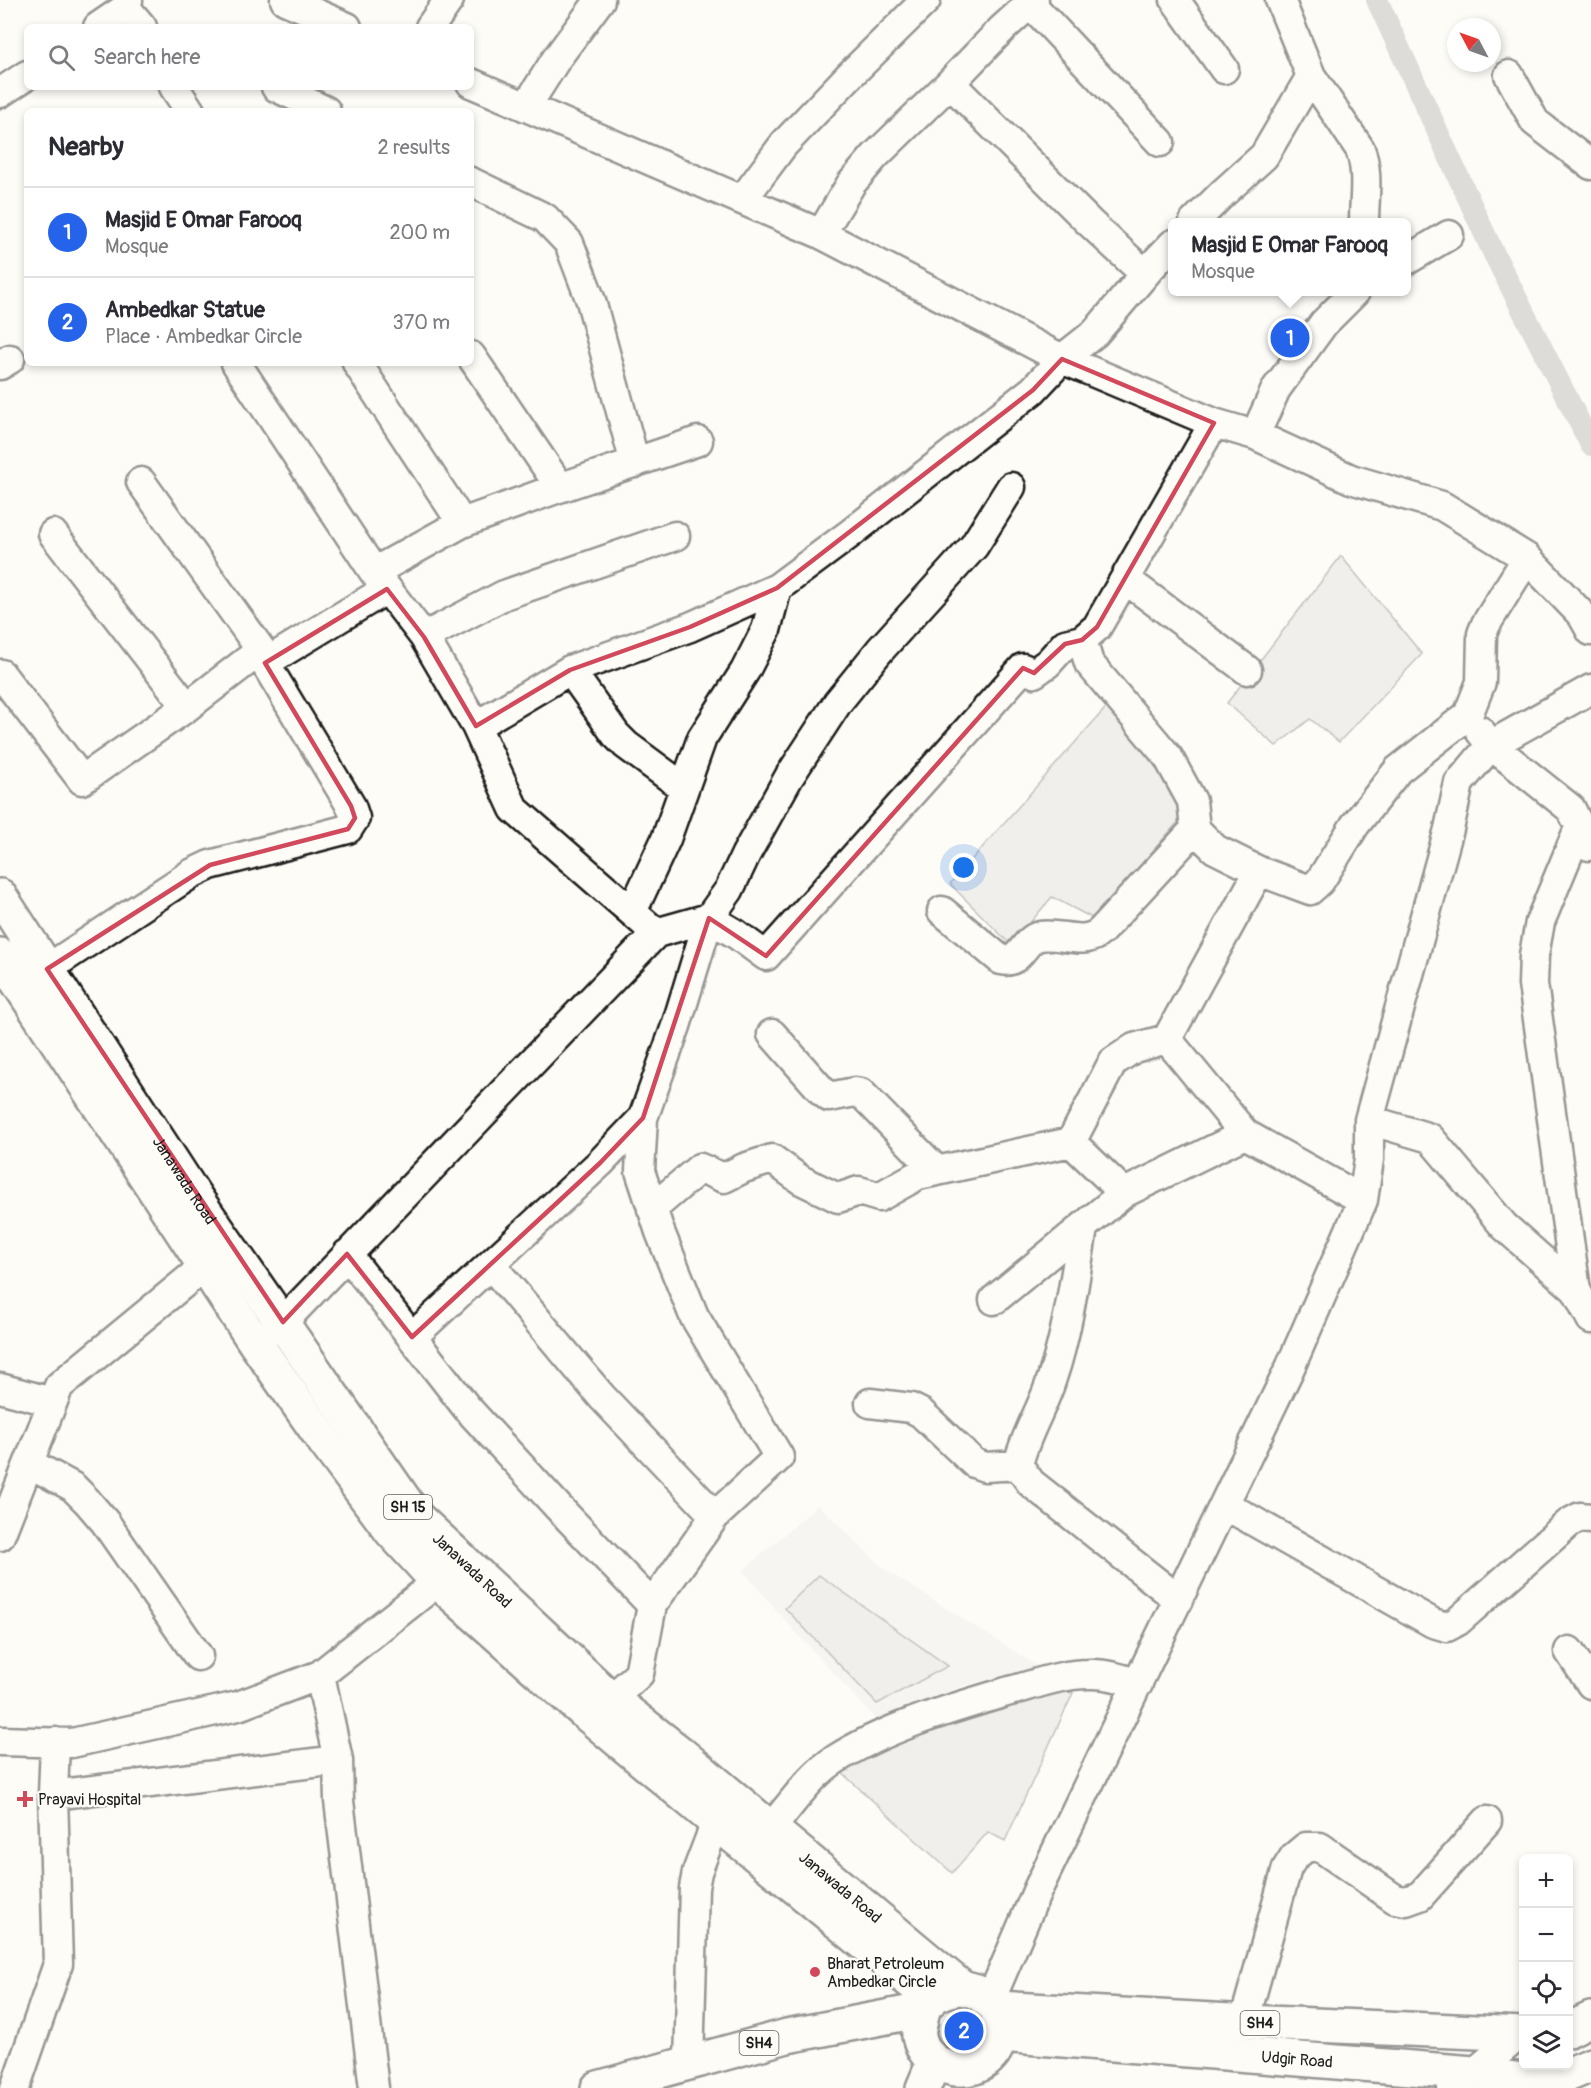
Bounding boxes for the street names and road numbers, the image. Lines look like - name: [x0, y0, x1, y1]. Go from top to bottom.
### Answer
- street label: Janawada Road: [148, 1133, 220, 1229]
- road number: SH 15: [384, 1495, 432, 1519]
- street label: Janawada Road: [428, 1529, 516, 1612]
- street label: Janawada Road: [795, 1848, 885, 1928]
- road number: SH4: [1240, 2011, 1280, 2035]
- road number: SH4: [740, 2031, 778, 2055]
- street label: Udgir Road: [1260, 2047, 1333, 2073]

